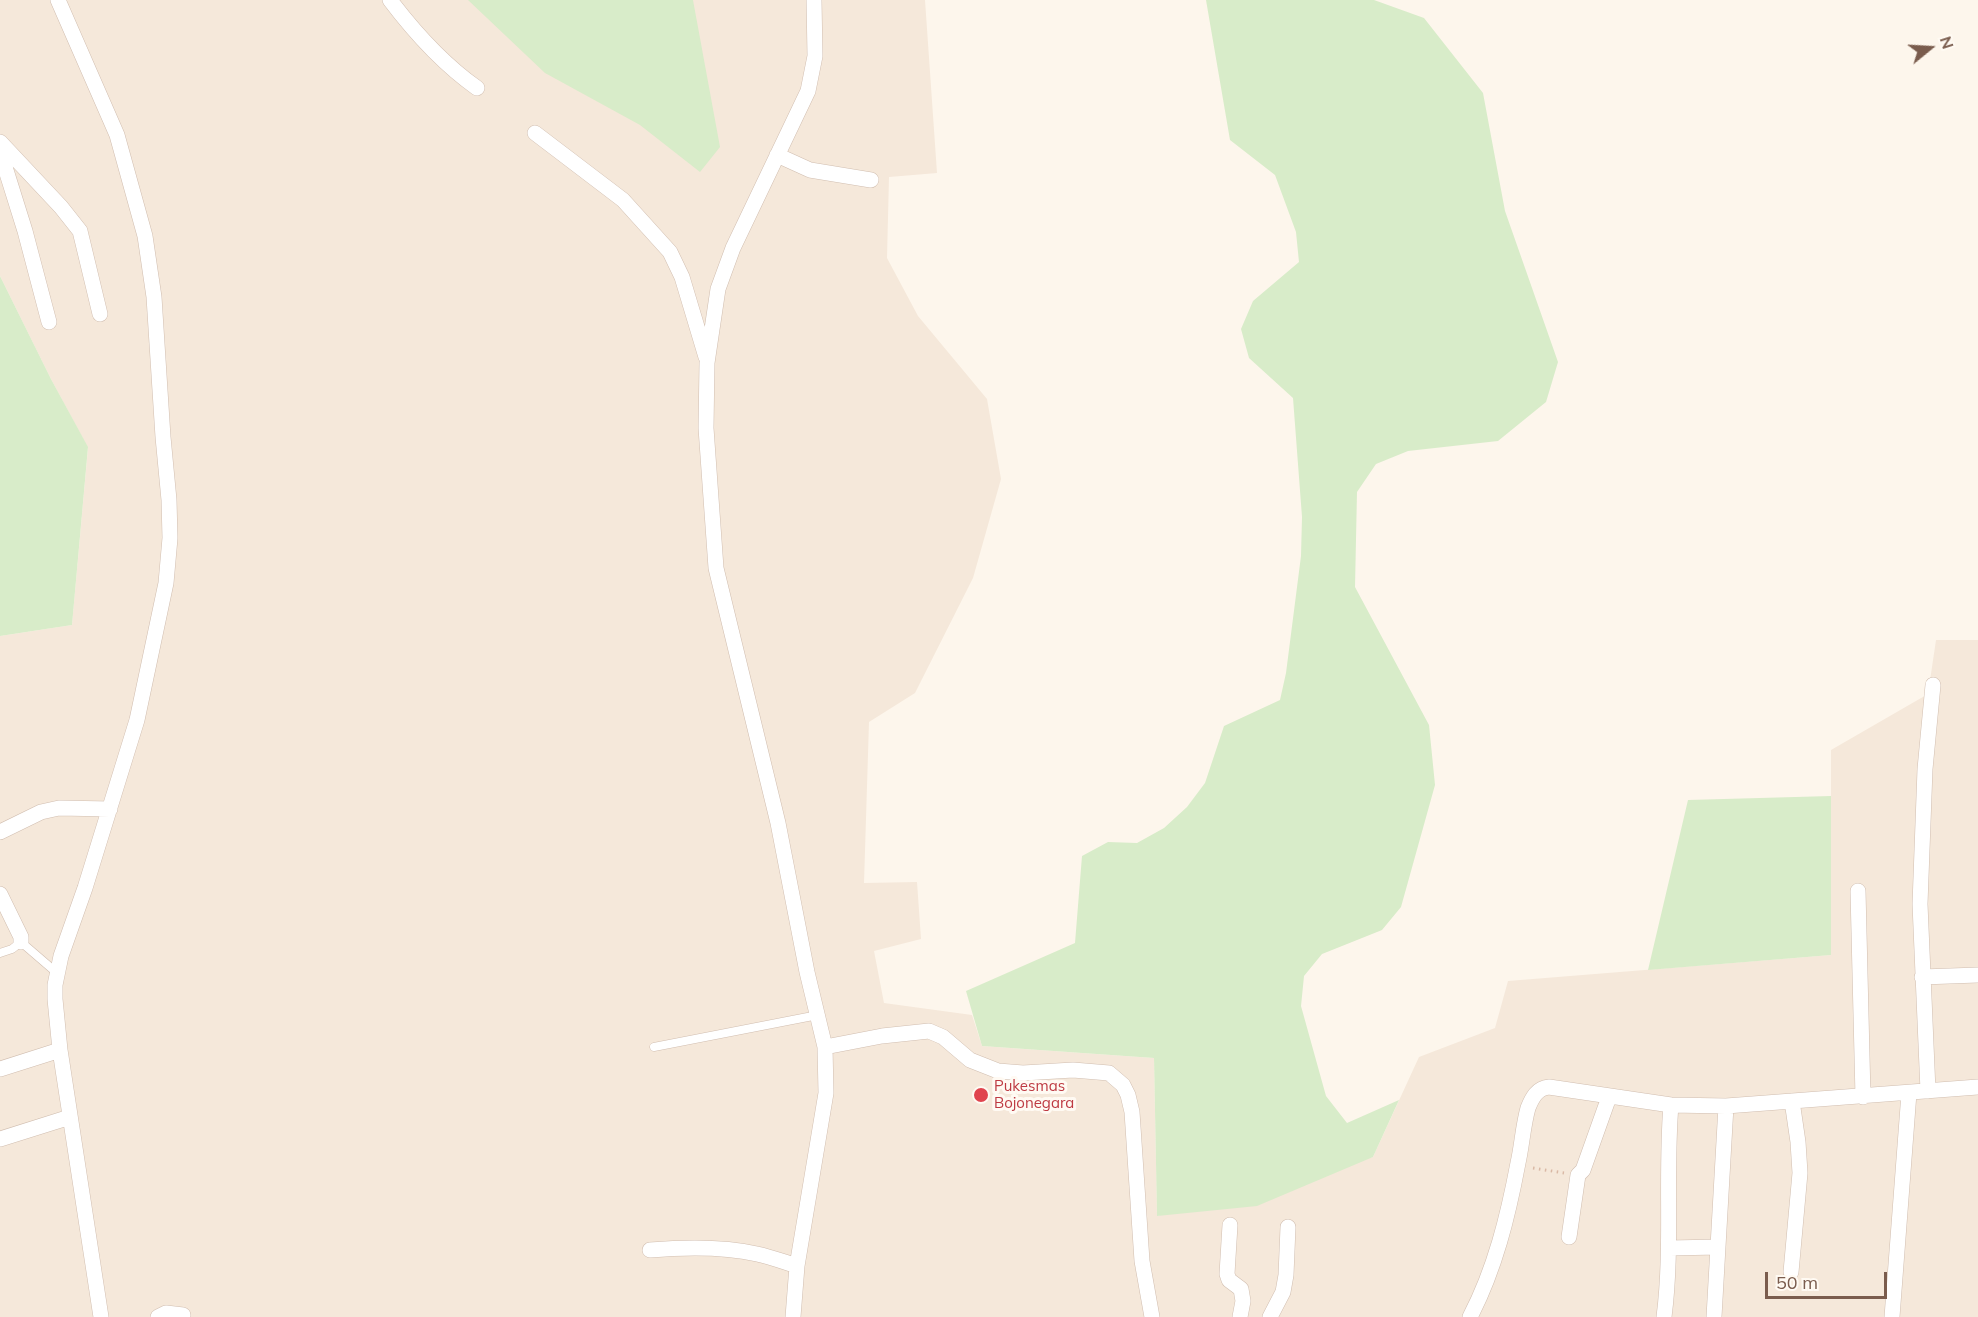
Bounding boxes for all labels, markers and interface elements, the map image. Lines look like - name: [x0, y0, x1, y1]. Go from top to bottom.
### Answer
- north arrow: [1900, 18, 1960, 78]
- text: N: [1936, 34, 1958, 51]
- place label: Pukesmas Bojonegara: [994, 1077, 1074, 1112]
- marker: Pukesmas Bojonegara: [972, 1086, 990, 1104]
- scale bar: [1768, 1260, 1890, 1298]
- text: 50 m: [1776, 1271, 1818, 1294]

